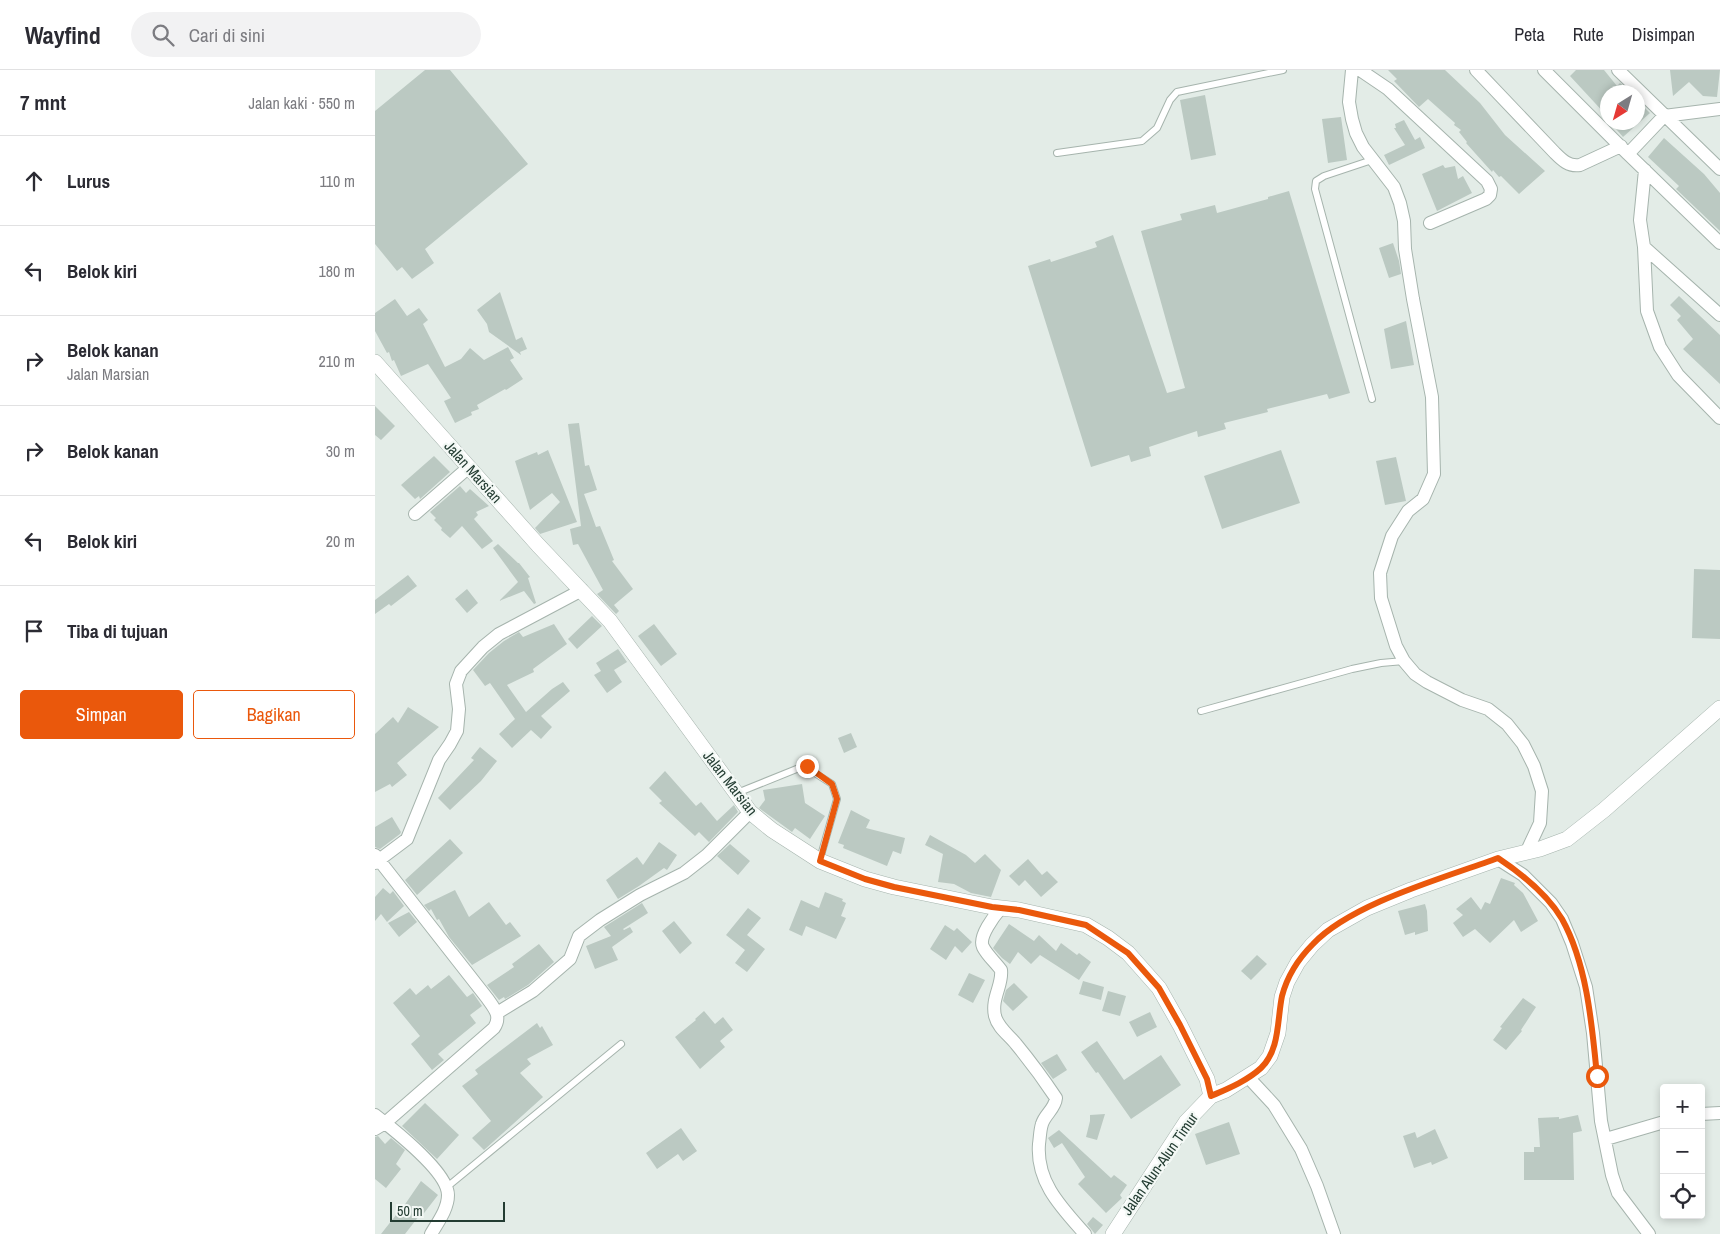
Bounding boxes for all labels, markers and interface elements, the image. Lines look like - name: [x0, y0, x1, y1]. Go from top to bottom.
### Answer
- search box: [131, 12, 481, 57]
- text: Wayfind: [25, 19, 101, 51]
- icon: search: [149, 21, 177, 49]
- text: Cari di sini: [189, 22, 265, 48]
- text: Peta: [1514, 22, 1545, 47]
- text: Rute: [1573, 22, 1604, 47]
- text: Disimpan: [1632, 22, 1695, 47]
- north arrow: [1600, 85, 1645, 130]
- text: 7 mnt: [20, 88, 66, 117]
- text: Jalan kaki · 550 m: [249, 92, 355, 114]
- icon: ahead: [20, 167, 48, 195]
- text: Lurus: [67, 168, 110, 194]
- text: 110 m: [319, 170, 355, 192]
- icon: left: [20, 257, 48, 285]
- text: Belok kiri: [67, 258, 137, 284]
- text: 180 m: [319, 260, 355, 282]
- text: Belok kanan: [67, 337, 159, 363]
- icon: right: [20, 347, 48, 375]
- text: 210 m: [319, 350, 355, 372]
- text: Jalan Marsian: [67, 363, 149, 385]
- street label: Jalan Marsian: [440, 436, 507, 507]
- icon: right: [20, 437, 48, 465]
- text: Belok kanan: [67, 438, 159, 464]
- text: 30 m: [326, 440, 355, 462]
- icon: left: [20, 527, 48, 555]
- text: Belok kiri: [67, 528, 137, 554]
- text: 20 m: [326, 530, 355, 552]
- icon: arrive: [20, 617, 48, 645]
- text: Tiba di tujuan: [67, 618, 168, 644]
- button: Simpan: [20, 690, 183, 739]
- button: Bagikan: [193, 690, 355, 739]
- street label: Jalan Marsian: [698, 746, 762, 820]
- route end: [796, 755, 819, 778]
- route start: [1586, 1065, 1609, 1088]
- map controls: [1660, 1084, 1705, 1219]
- button: +: [1660, 1084, 1705, 1129]
- street label: Jalan Alun-Alun Timur: [1116, 1108, 1203, 1219]
- button: −: [1660, 1129, 1705, 1174]
- button: locate: [1660, 1174, 1705, 1219]
- scale bar: [390, 1199, 505, 1222]
- text: 50 m: [397, 1202, 423, 1220]

